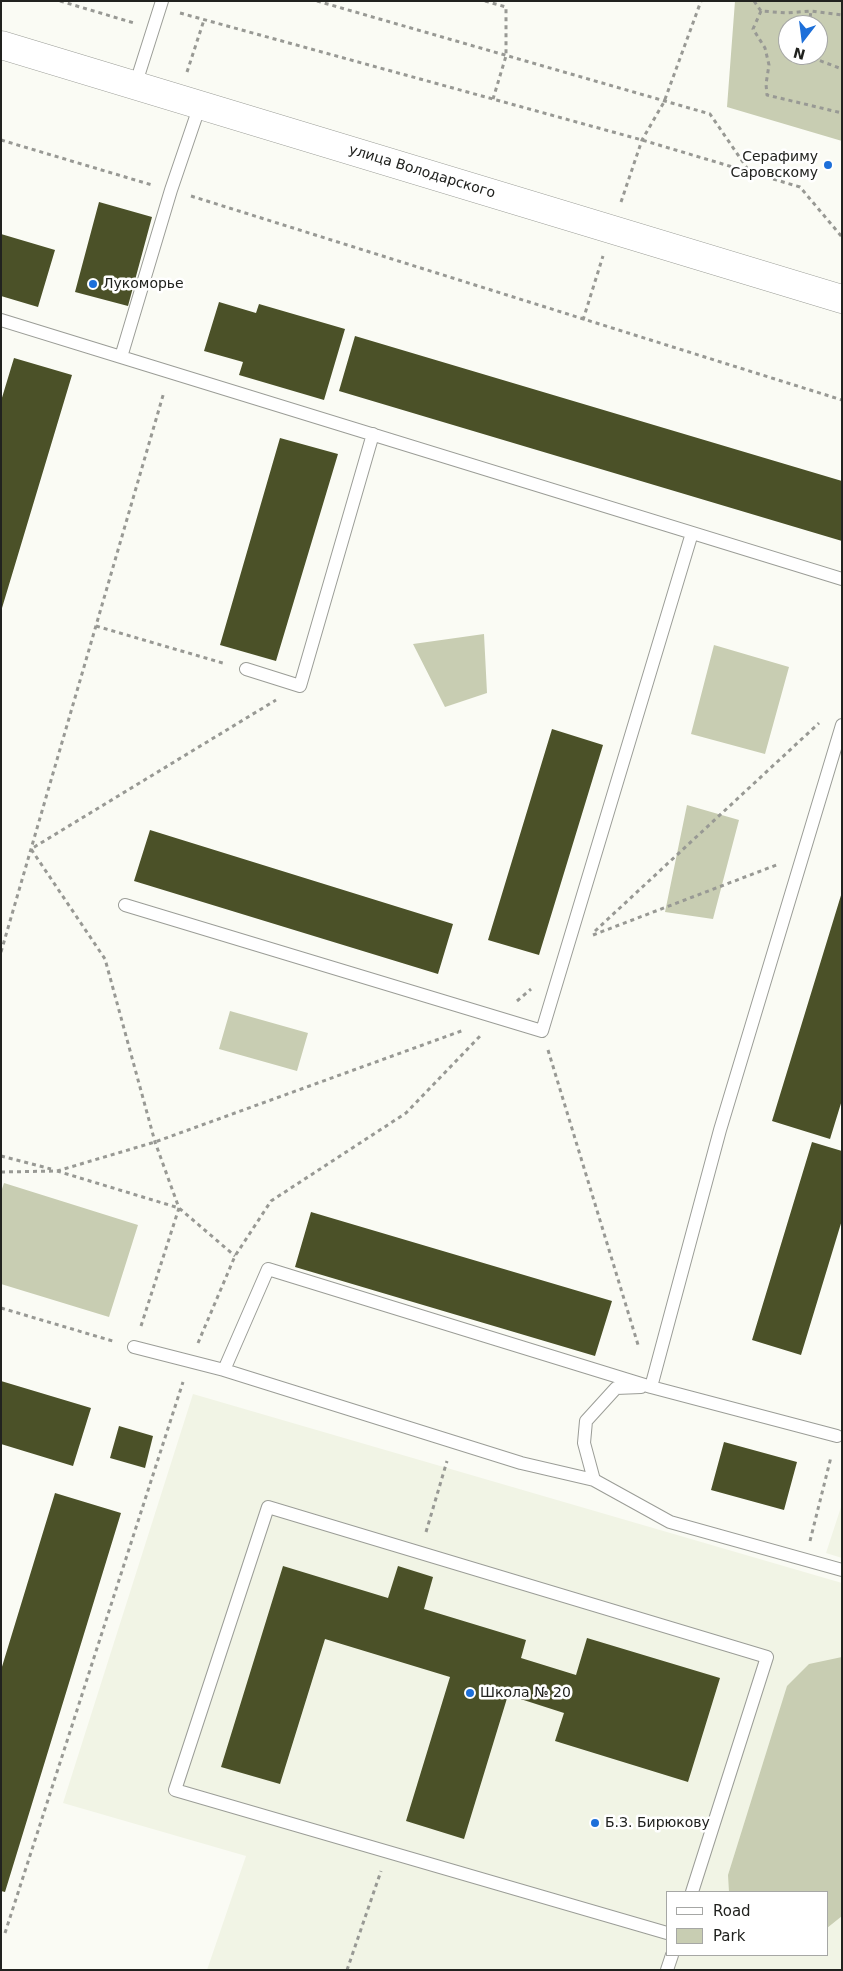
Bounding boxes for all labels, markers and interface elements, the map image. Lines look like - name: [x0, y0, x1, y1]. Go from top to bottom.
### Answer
- north arrow: [778, 15, 828, 65]
- text: N: [792, 44, 807, 63]
- street label: улица Володарского: [347, 142, 497, 202]
- place label: Серафиму Саровскому: [730, 149, 818, 182]
- marker: Серафиму Саровскому: [822, 159, 834, 171]
- place label: Лукоморье: [103, 276, 184, 292]
- marker: Лукоморье: [87, 278, 99, 290]
- place label: Школа № 20: [480, 1685, 571, 1701]
- marker: Школа № 20: [464, 1687, 476, 1699]
- place label: Б.З. Бирюкову: [605, 1815, 710, 1831]
- marker: Б.З. Бирюкову: [589, 1817, 601, 1829]
- legend: [666, 1891, 828, 1956]
- text: Road: [713, 1902, 751, 1920]
- text: Park: [713, 1927, 745, 1945]

